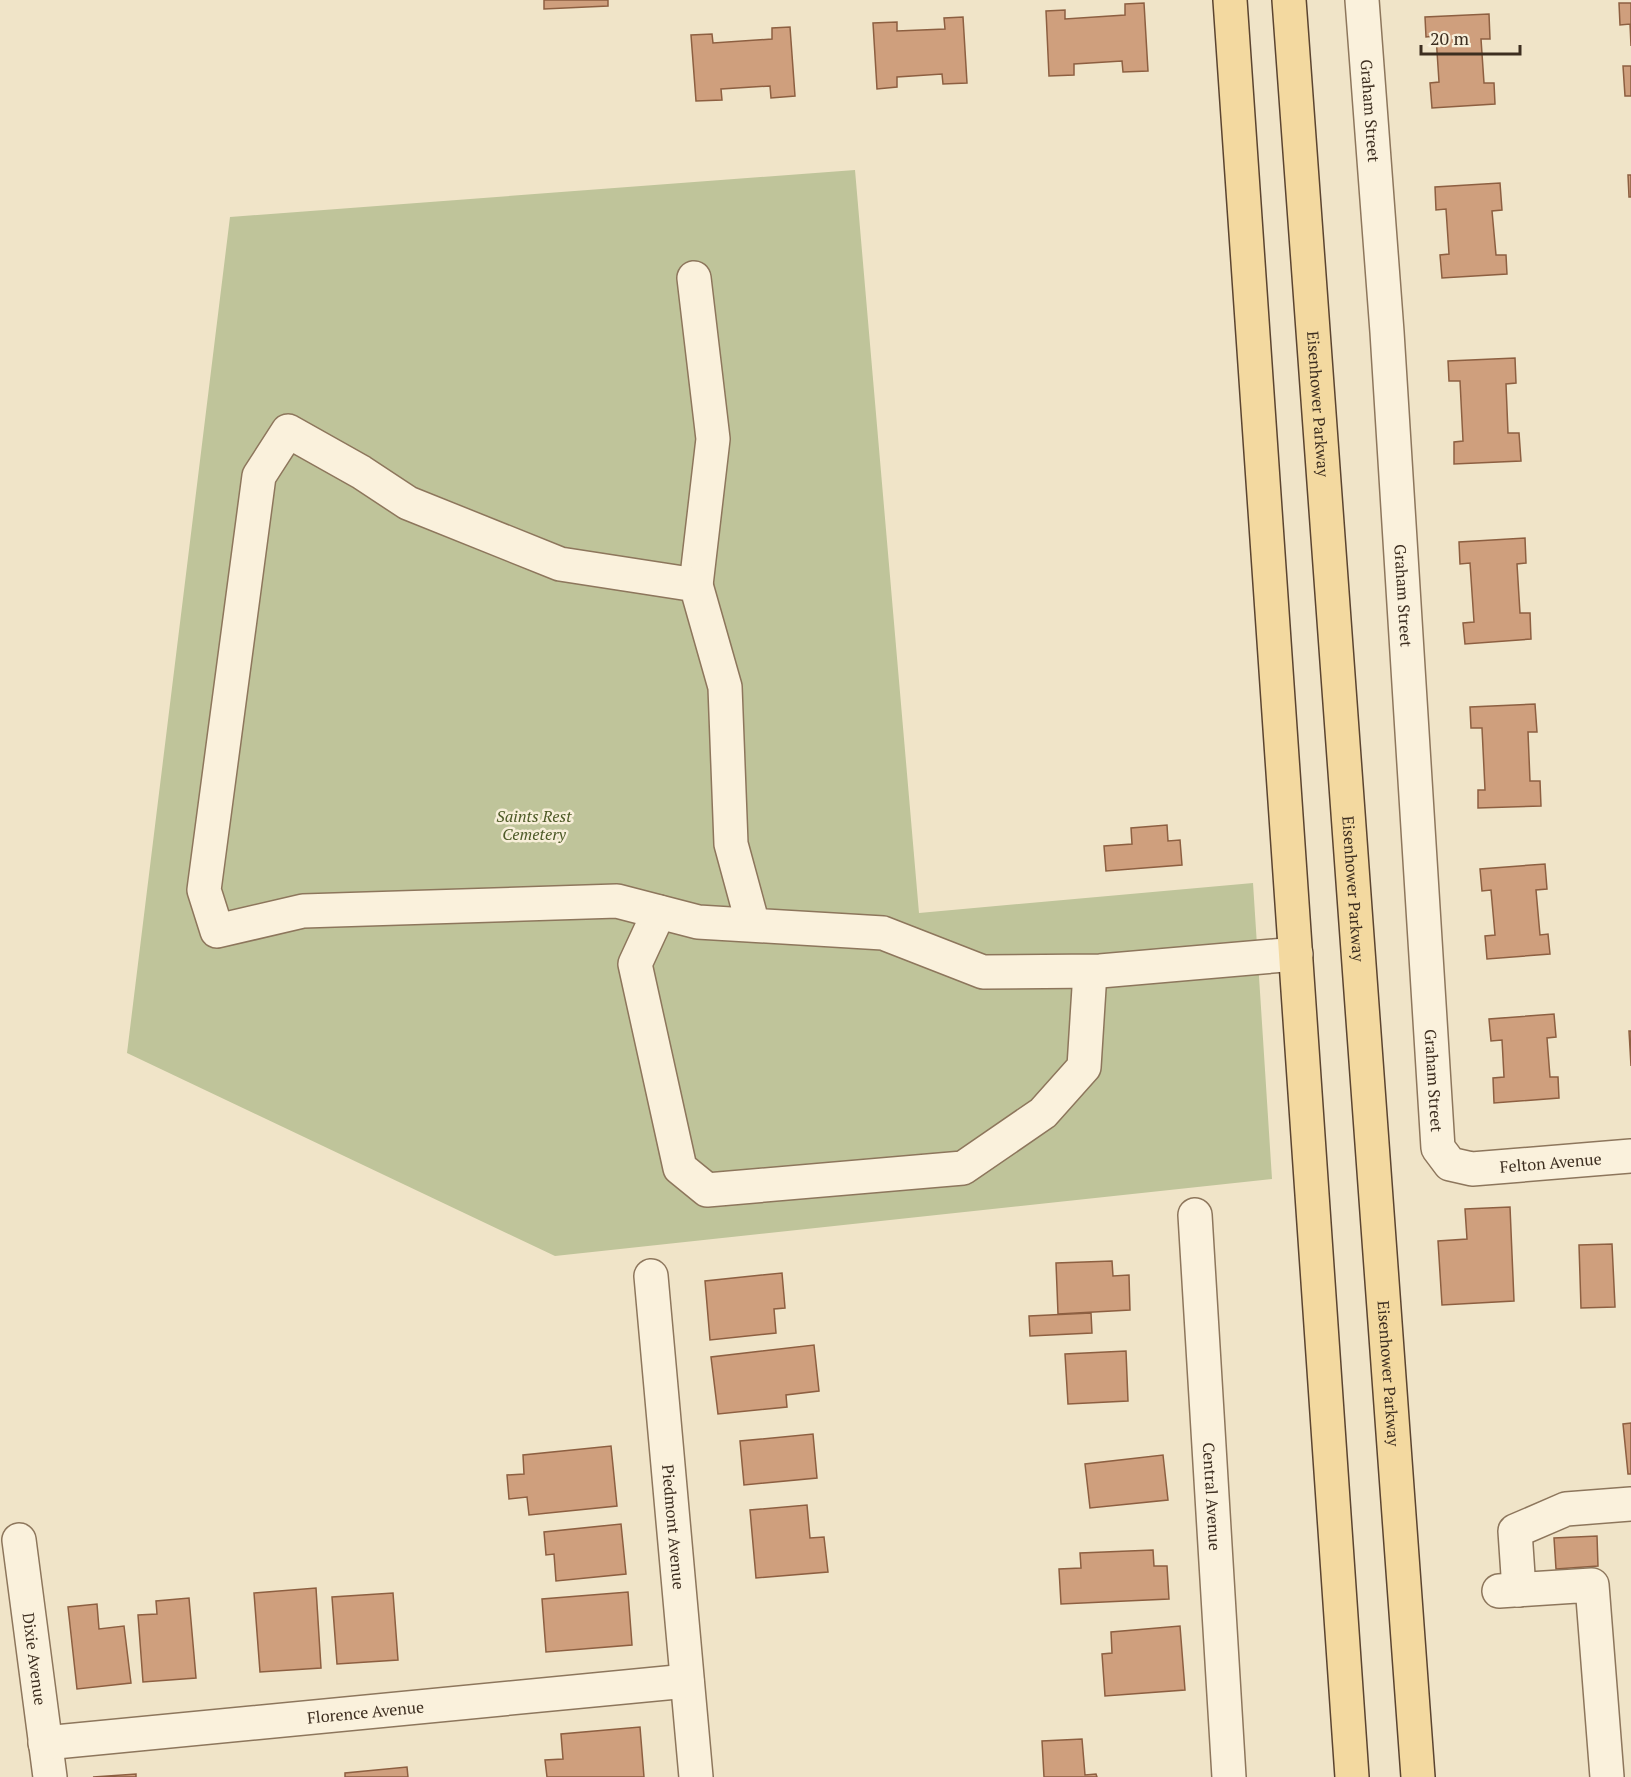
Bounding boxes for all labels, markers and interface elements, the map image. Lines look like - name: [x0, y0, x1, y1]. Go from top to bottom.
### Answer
- scale bar: [1421, 18, 1520, 56]
- text: 20 m: [1430, 26, 1470, 50]
- street label: Graham Street: [1355, 58, 1385, 163]
- street label: Eisenhower Parkway: [1302, 330, 1335, 479]
- street label: Graham Street: [1389, 543, 1418, 648]
- park label: Saints Rest Cemetery: [496, 805, 572, 845]
- street label: Eisenhower Parkway: [1337, 815, 1370, 963]
- street label: Graham Street: [1420, 1028, 1448, 1133]
- street label: Felton Avenue: [1499, 1147, 1602, 1178]
- street label: Eisenhower Parkway: [1372, 1300, 1405, 1448]
- street label: Central Avenue: [1198, 1442, 1226, 1551]
- street label: Piedmont Avenue: [657, 1464, 690, 1590]
- street label: Dixie Avenue: [18, 1611, 52, 1707]
- street label: Florence Avenue: [306, 1695, 425, 1729]

